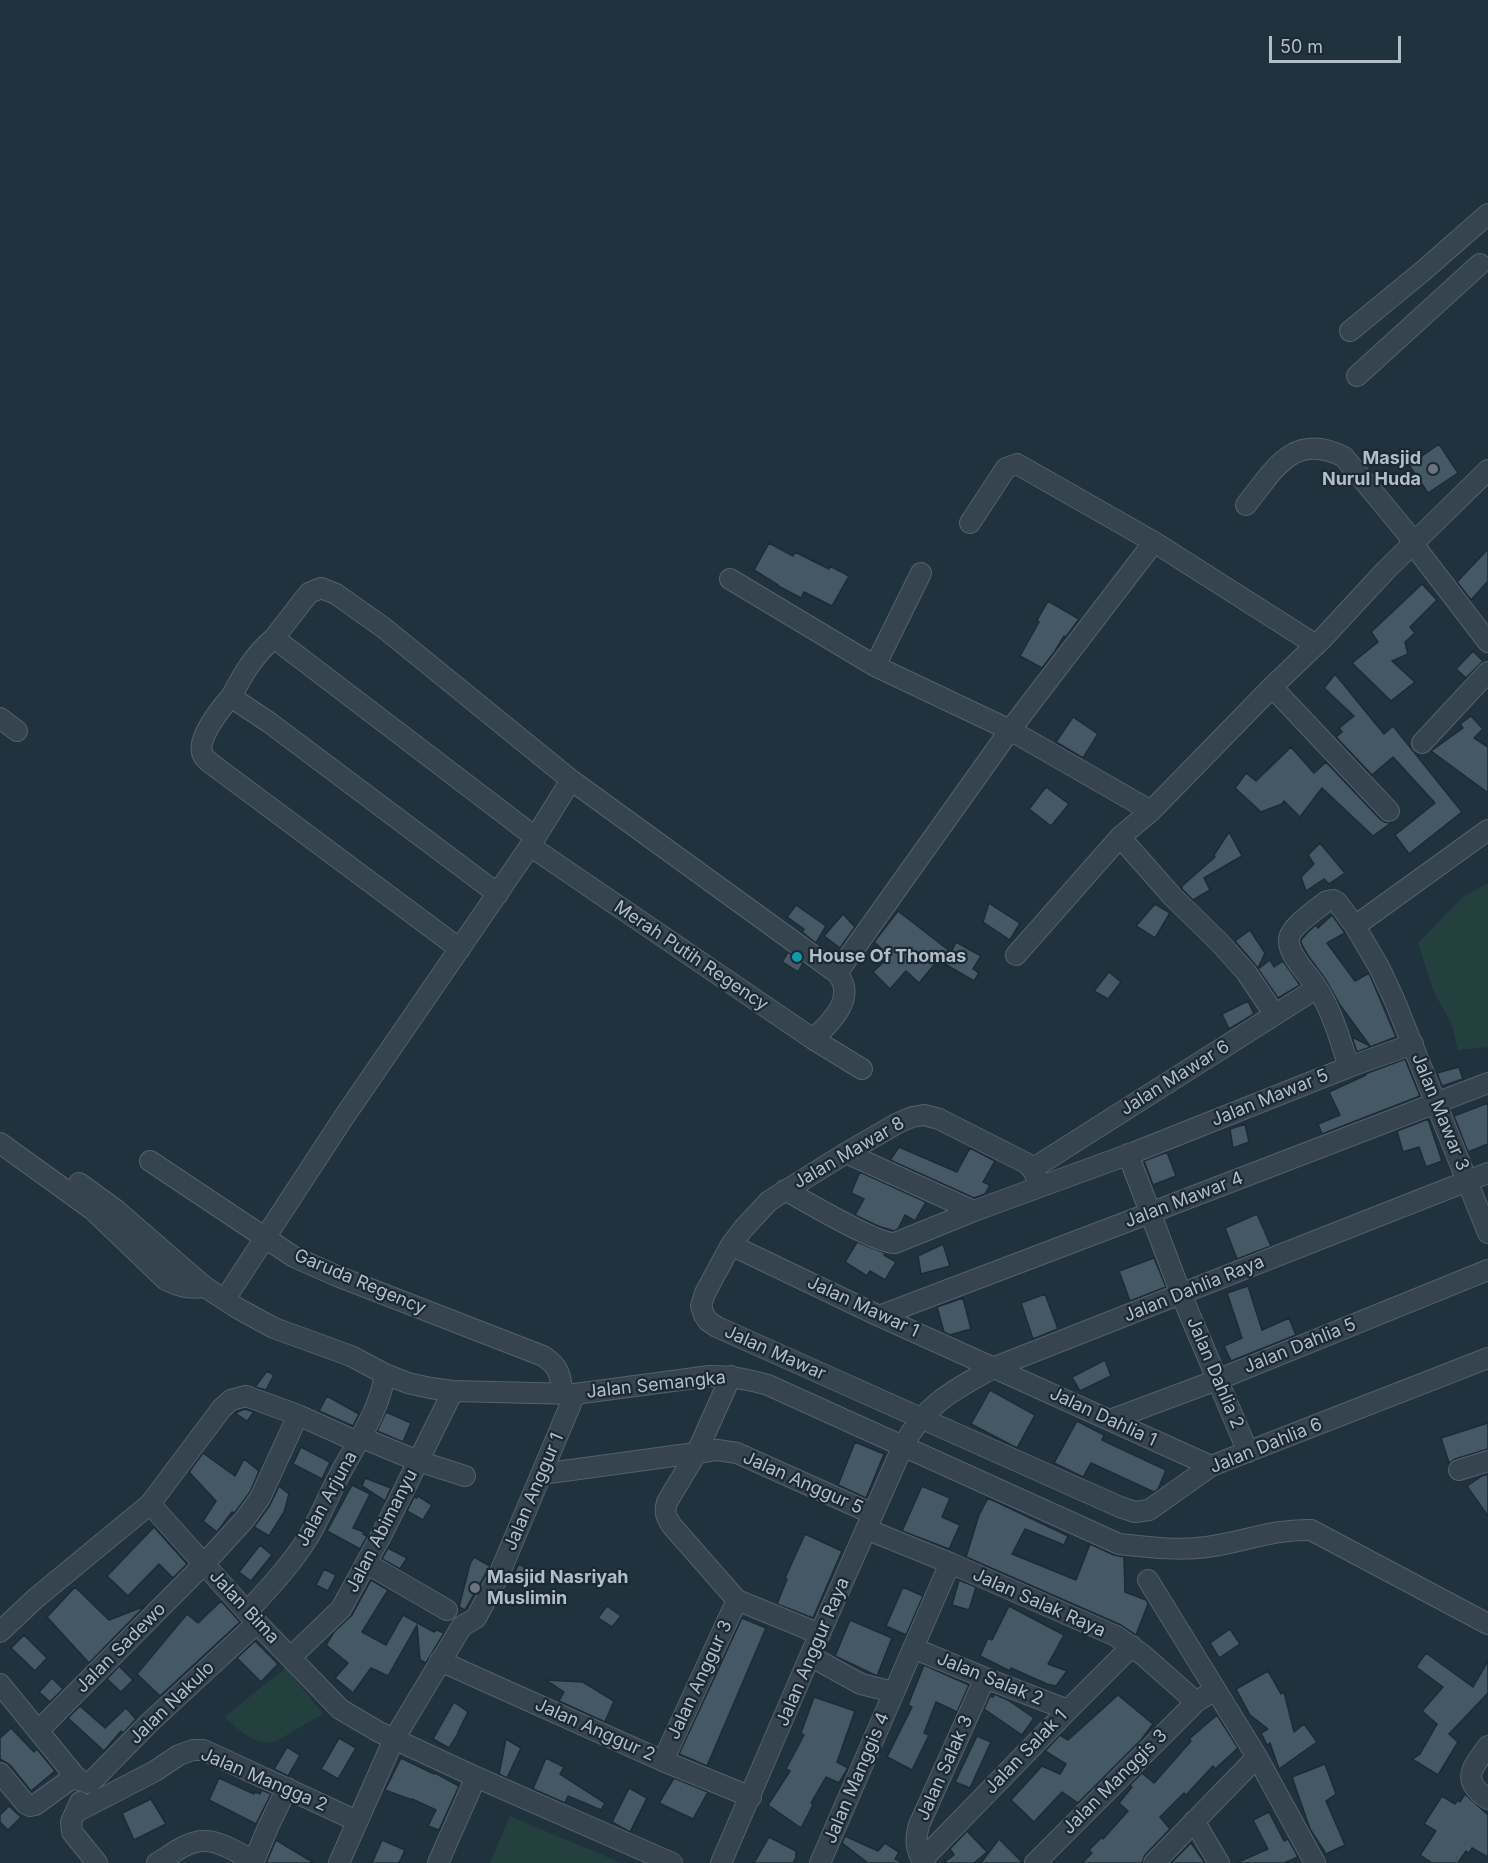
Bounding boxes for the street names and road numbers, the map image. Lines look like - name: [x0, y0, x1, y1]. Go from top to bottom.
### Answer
- street label: Merah Putih Regency: [610, 896, 772, 1016]
- street label: Jalan Mawar 6: [1116, 1036, 1234, 1120]
- street label: Jalan Mawar 3: [1407, 1050, 1473, 1174]
- street label: Jalan Mawar 5: [1208, 1065, 1332, 1131]
- street label: Jalan Mawar 8: [790, 1112, 908, 1194]
- street label: Jalan Mawar 4: [1122, 1167, 1246, 1233]
- street label: Garuda Regency: [291, 1244, 429, 1320]
- street label: Jalan Dahlia Raya: [1121, 1251, 1267, 1327]
- street label: Jalan Mawar 1: [804, 1272, 922, 1342]
- street label: Jalan Dahlia 2: [1182, 1314, 1248, 1432]
- street label: Jalan Dahlia 5: [1241, 1314, 1359, 1378]
- street label: Jalan Mawar: [721, 1321, 829, 1385]
- street label: Jalan Semangka: [585, 1367, 727, 1403]
- street label: Jalan Dahlia 1: [1046, 1383, 1160, 1451]
- street label: Jalan Dahlia 6: [1207, 1414, 1325, 1478]
- street label: Jalan Anggur 1: [500, 1430, 568, 1554]
- street label: Jalan Anggur 5: [740, 1447, 866, 1519]
- street label: Jalan Arjuna: [292, 1448, 362, 1550]
- street label: Jalan Abimanyu: [342, 1466, 422, 1596]
- street label: Jalan Salak Raya: [969, 1564, 1109, 1642]
- street label: Jalan Bima: [205, 1566, 283, 1648]
- street label: Jalan Anggur Raya: [772, 1574, 854, 1730]
- street label: Jalan Sadewo: [71, 1598, 171, 1698]
- street label: Jalan Anggur 3: [663, 1617, 737, 1743]
- street label: Jalan Salak 2: [934, 1648, 1046, 1710]
- street label: Jalan Nakulo: [125, 1657, 219, 1749]
- street label: Jalan Anggur 2: [532, 1694, 658, 1766]
- street label: Jalan Salak 1: [980, 1705, 1072, 1799]
- street label: Jalan Manggis 4: [820, 1709, 894, 1847]
- street label: Jalan Salak 3: [912, 1712, 978, 1824]
- street label: Jalan Manggis 3: [1058, 1725, 1172, 1839]
- street label: Jalan Mangga 2: [197, 1744, 331, 1816]

